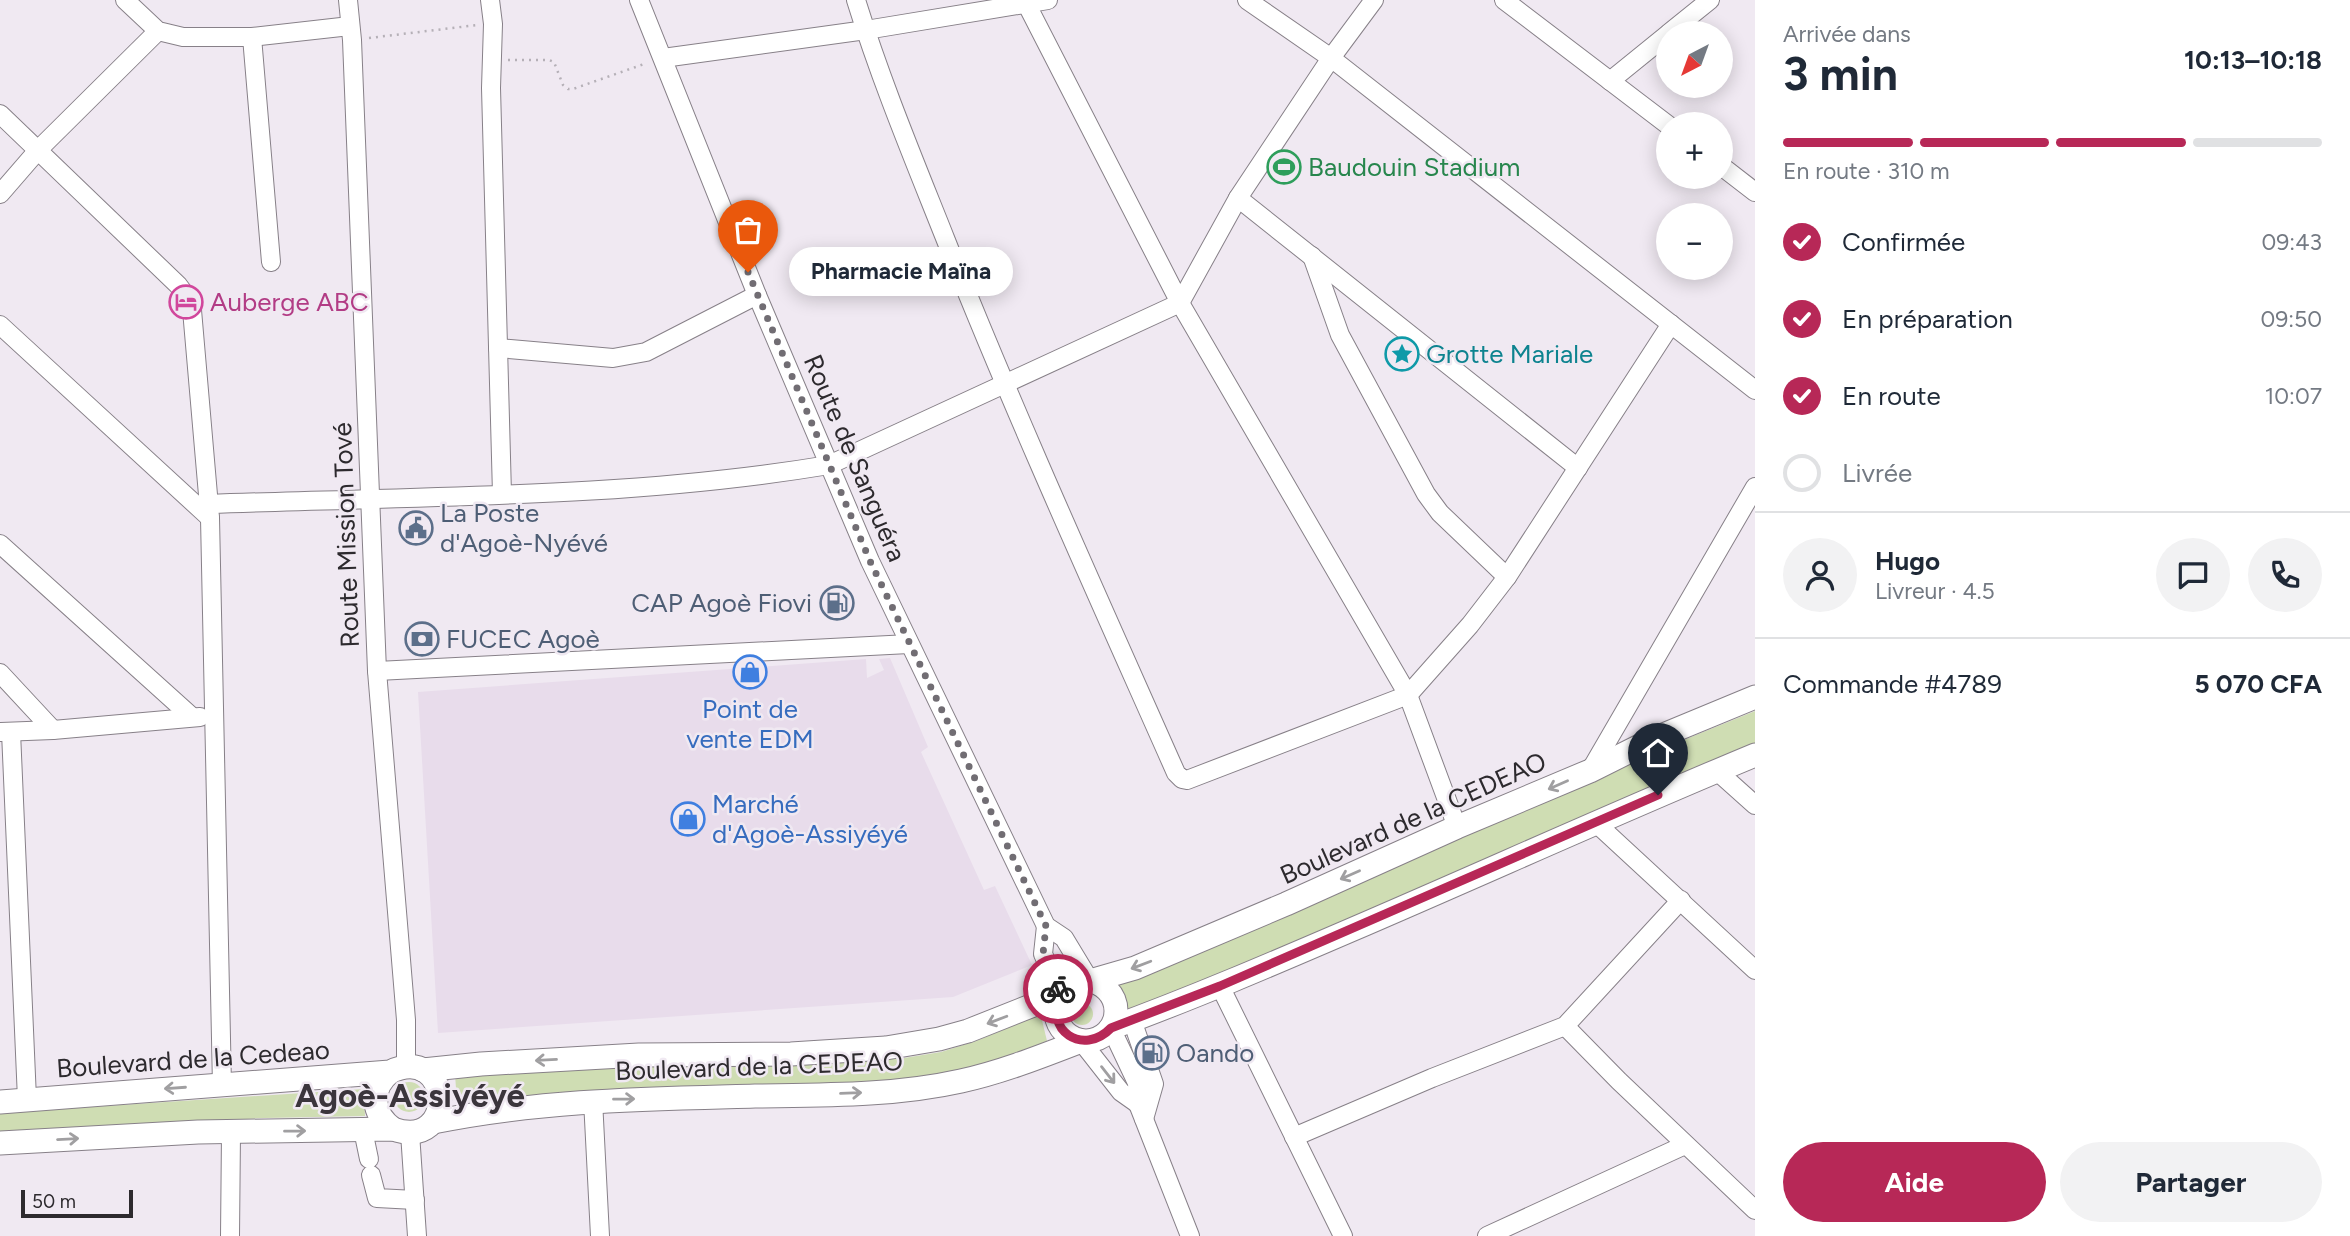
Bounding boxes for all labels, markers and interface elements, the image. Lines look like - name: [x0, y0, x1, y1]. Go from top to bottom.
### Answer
- text: Arrivée dans: [1783, 20, 1911, 48]
- north arrow: [1656, 21, 1732, 98]
- map controls: [1656, 21, 1733, 280]
- text: 10:13–10:18: [2184, 44, 2322, 76]
- text: 3 min: [1783, 46, 1898, 102]
- button: +: [1656, 112, 1733, 189]
- sports icon: Baudouin Stadium: [1265, 148, 1303, 186]
- place label: Baudouin Stadium: [1308, 151, 1520, 183]
- text: En route · 310 m: [1783, 157, 1950, 185]
- pin: [718, 200, 778, 272]
- button: −: [1656, 203, 1733, 280]
- icon: bag: [729, 211, 767, 249]
- icon: check: [1783, 223, 1821, 261]
- text: Confirmée: [1842, 226, 1965, 258]
- text: 09:43: [2262, 228, 2322, 256]
- callout: Pharmacie Maïna: [790, 247, 1014, 296]
- text: Pharmacie Maïna: [811, 257, 991, 285]
- hotel icon: Auberge ABC: [167, 283, 205, 321]
- place label: Auberge ABC: [210, 286, 368, 318]
- icon: check: [1783, 300, 1821, 338]
- text: En préparation: [1842, 303, 2013, 335]
- text: 09:50: [2260, 305, 2322, 333]
- place icon: Grotte Mariale: [1383, 335, 1421, 373]
- place label: Grotte Mariale: [1426, 338, 1593, 370]
- street label: Route de Sanguéra: [797, 350, 913, 566]
- icon: check: [1783, 377, 1821, 415]
- text: En route: [1842, 380, 1941, 412]
- text: 10:07: [2265, 382, 2322, 410]
- street label: Route Mission Tové: [326, 422, 366, 648]
- text: Livrée: [1842, 457, 1912, 489]
- place label: La Poste d'Agoè-Nyévé: [440, 497, 608, 559]
- public building icon: La Poste d'Agoè-Nyévé: [397, 509, 435, 547]
- button: person: [1783, 538, 1857, 612]
- button: chat: [2156, 538, 2230, 612]
- button: phone: [2248, 538, 2322, 612]
- text: Hugo: [1875, 545, 1940, 577]
- text: Livreur · 4.5: [1875, 577, 1995, 605]
- fuel station icon: CAP Agoè Fiovi: [818, 584, 856, 622]
- place label: CAP Agoè Fiovi: [631, 587, 812, 619]
- bank icon: FUCEC Agoè: [403, 620, 441, 658]
- place label: FUCEC Agoè: [446, 623, 600, 655]
- shop icon: Point de vente EDM: [731, 653, 769, 691]
- text: Commande #4789: [1783, 668, 2002, 700]
- text: 5 070 CFA: [2195, 668, 2322, 700]
- place label: Point de vente EDM: [686, 693, 814, 755]
- pin: [1628, 723, 1688, 795]
- icon: home: [1639, 734, 1677, 772]
- street label: Boulevard de la CEDEAO: [1275, 745, 1551, 891]
- one-way arrow: [1548, 779, 1570, 792]
- place label: Marché d'Agoè-Assiyéyé: [712, 788, 908, 850]
- shop icon: Marché d'Agoè-Assiyéyé: [669, 800, 707, 838]
- one-way arrow: [1340, 869, 1361, 882]
- courier: [1023, 954, 1093, 1024]
- one-way arrow: [1130, 959, 1152, 972]
- icon: bike: [1039, 970, 1077, 1008]
- one-way arrow: [987, 1015, 1009, 1027]
- street label: Boulevard de la Cedeao: [55, 1033, 331, 1085]
- fuel station icon: Oando: [1133, 1034, 1171, 1072]
- place label: Oando: [1176, 1037, 1254, 1069]
- street label: Boulevard de la CEDEAO: [615, 1045, 903, 1087]
- one-way arrow: [535, 1054, 558, 1067]
- one-way arrow: [1100, 1065, 1115, 1083]
- district label: Agoè-Assiyéyé: [295, 1076, 525, 1115]
- one-way arrow: [164, 1082, 187, 1095]
- one-way arrow: [839, 1087, 862, 1100]
- one-way arrow: [612, 1093, 635, 1106]
- one-way arrow: [284, 1125, 307, 1138]
- one-way arrow: [56, 1132, 79, 1145]
- button: Aide: [1783, 1142, 2046, 1222]
- button: Partager: [2060, 1142, 2322, 1222]
- scale bar: [21, 1187, 133, 1219]
- text: 50 m: [32, 1190, 76, 1213]

